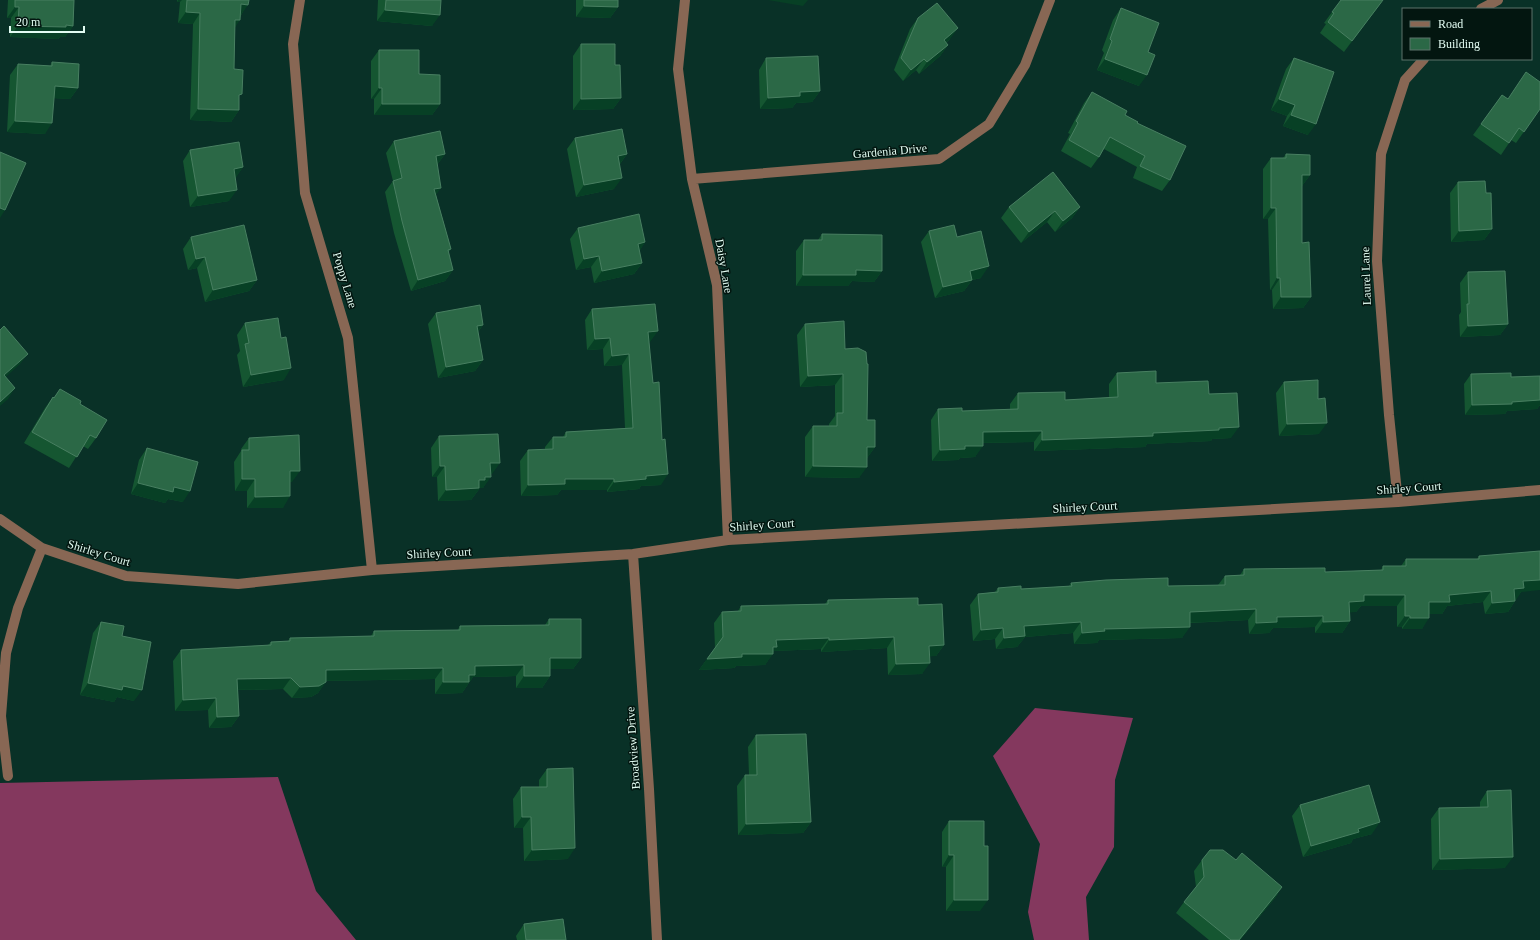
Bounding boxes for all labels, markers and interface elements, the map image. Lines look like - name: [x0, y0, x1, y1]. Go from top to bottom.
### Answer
- scale bar: [10, 8, 84, 34]
- legend: [1402, 8, 1532, 60]
- text: 20 m: [16, 15, 41, 29]
- text: Road: [1438, 17, 1463, 31]
- text: Building: [1438, 37, 1480, 51]
- street label: Gardenia Drive: [852, 141, 928, 161]
- street label: Daisy Lane: [712, 238, 736, 294]
- street label: Laurel Lane: [1358, 247, 1374, 305]
- street label: Poppy Lane: [330, 250, 360, 310]
- street label: Shirley Court: [1376, 479, 1443, 497]
- street label: Shirley Court: [1052, 498, 1118, 516]
- street label: Shirley Court: [729, 516, 796, 534]
- street label: Shirley Court: [66, 537, 133, 569]
- street label: Shirley Court: [406, 544, 472, 562]
- street label: Broadview Drive: [623, 706, 643, 790]

